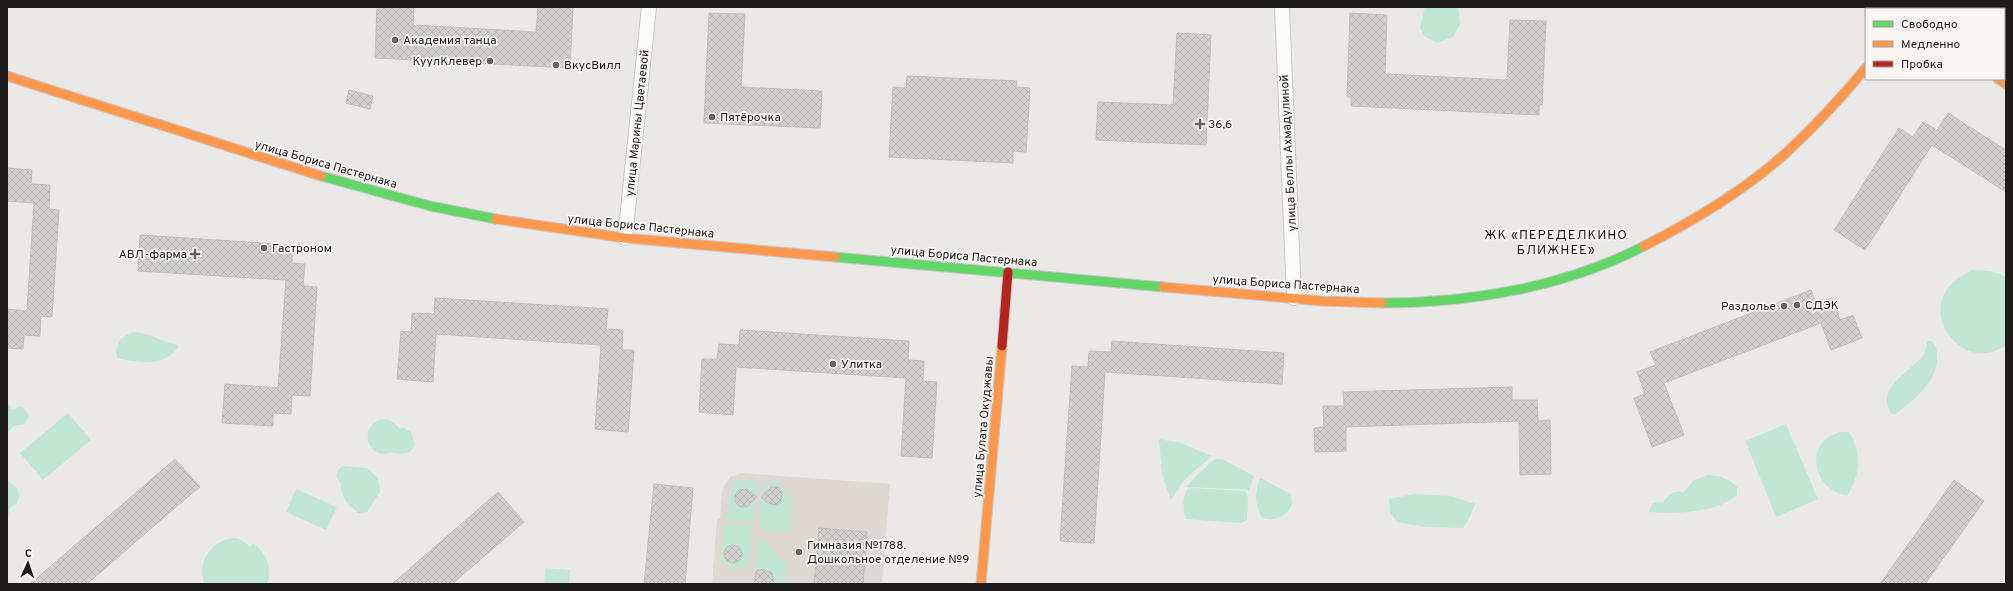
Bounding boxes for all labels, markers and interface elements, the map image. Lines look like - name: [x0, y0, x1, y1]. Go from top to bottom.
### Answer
- legend: [1865, 8, 2005, 80]
- text: Свободно: [1901, 17, 1958, 33]
- place label: Академия танца: [403, 33, 497, 49]
- marker: Академия танца: [390, 35, 400, 45]
- text: Медленно: [1901, 37, 1961, 53]
- street label: улица Марины Цветаевой: [622, 49, 654, 197]
- place label: КуулКлевер: [413, 54, 482, 70]
- marker: КуулКлевер: [485, 56, 495, 66]
- text: Пробка: [1901, 57, 1943, 73]
- place label: ВкусВилл: [564, 58, 621, 74]
- marker: ВкусВилл: [551, 60, 561, 70]
- street label: улица Беллы Ахмадулиной: [1277, 74, 1301, 232]
- place label: Пятёрочка: [720, 110, 781, 126]
- marker: Пятёрочка: [707, 112, 717, 122]
- place label: 36,6: [1208, 117, 1232, 133]
- marker: 36,6: [1195, 119, 1205, 129]
- street label: улица Бориса Пастернака: [253, 137, 399, 193]
- street label: улица Бориса Пастернака: [567, 211, 715, 243]
- district label: ЖК «ПЕРЕДЕЛКИНО БЛИЖНЕЕ»: [1484, 228, 1628, 259]
- place label: Гастроном: [272, 241, 332, 257]
- marker: Гастроном: [259, 243, 269, 253]
- street label: улица Бориса Пастернака: [890, 243, 1038, 271]
- place label: АВЛ-фарма: [119, 247, 187, 263]
- marker: АВЛ-фарма: [190, 249, 200, 259]
- street label: улица Бориса Пастернака: [1212, 272, 1360, 298]
- place label: СДЭК: [1805, 298, 1839, 314]
- place label: Раздолье: [1721, 299, 1776, 315]
- marker: СДЭК: [1792, 300, 1802, 310]
- marker: Раздолье: [1779, 301, 1789, 311]
- street label: улица Булата Окуджавы: [970, 356, 998, 499]
- place label: Улитка: [841, 357, 882, 373]
- marker: Улитка: [828, 359, 838, 369]
- place label: Гимназия №1788. Дошкольное отделение №9: [807, 538, 969, 568]
- north arrow: [8, 543, 48, 583]
- text: С: [25, 547, 32, 561]
- marker: Гимназия №1788. Дошкольное отделение №9: [794, 547, 804, 557]

